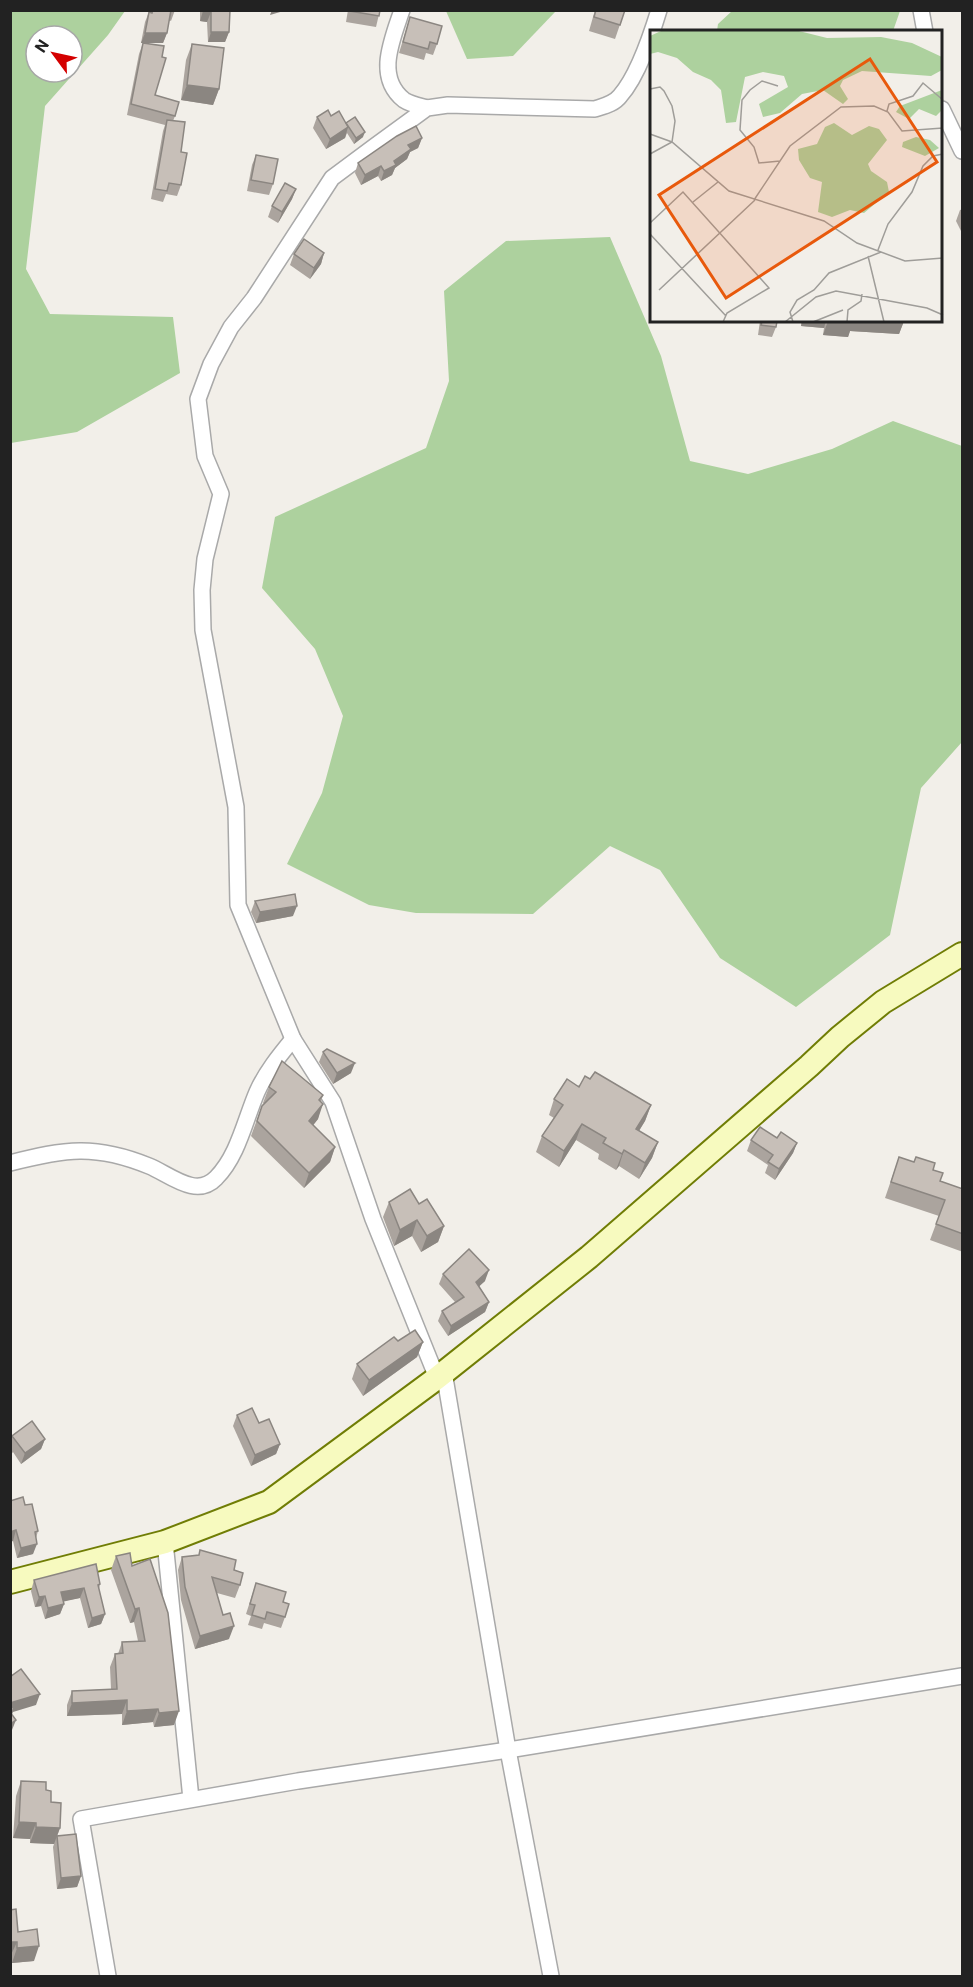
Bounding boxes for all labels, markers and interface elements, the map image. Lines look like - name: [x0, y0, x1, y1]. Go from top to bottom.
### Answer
- north arrow: [24, 24, 84, 84]
- inset map: [650, 30, 943, 322]
- text: N: [31, 36, 53, 56]

